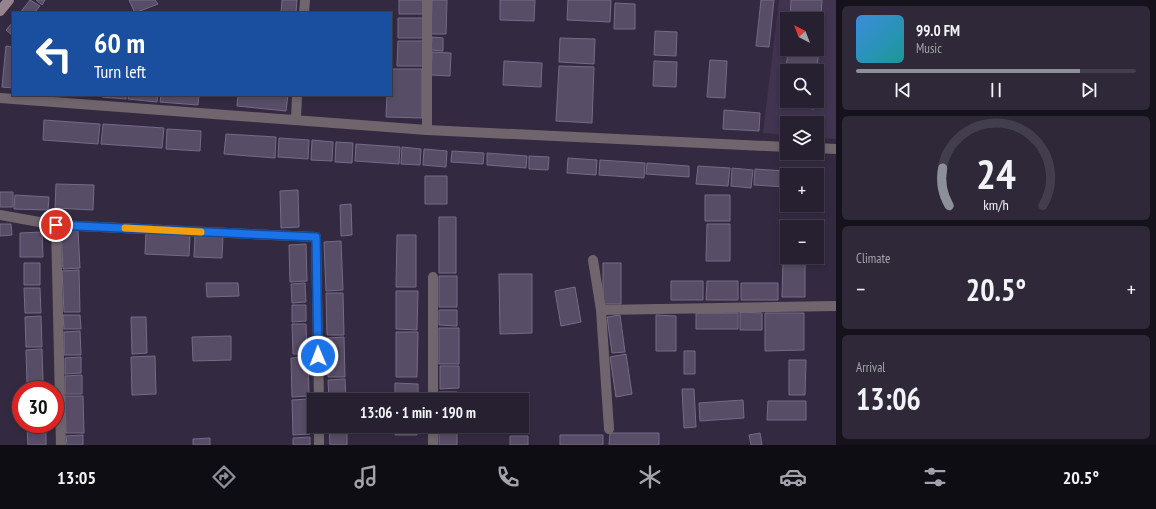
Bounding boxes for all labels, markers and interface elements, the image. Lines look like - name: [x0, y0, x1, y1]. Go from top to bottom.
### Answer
- north arrow: [780, 12, 824, 56]
- map controls: [780, 12, 824, 264]
- text: 99.0 FM: [916, 21, 960, 40]
- text: 60 m: [94, 24, 145, 61]
- icon: left: [28, 28, 80, 80]
- text: Music: [916, 40, 942, 57]
- text: Turn left: [94, 60, 146, 83]
- button: search: [780, 64, 824, 108]
- icon: previous: [892, 79, 914, 101]
- icon: pause: [985, 79, 1007, 101]
- icon: next: [1078, 79, 1100, 101]
- button: layers: [780, 116, 824, 160]
- text: 24: [976, 146, 1016, 199]
- button: +: [780, 168, 824, 212]
- text: km/h: [983, 194, 1009, 213]
- pin: [39, 208, 73, 242]
- icon: arrive: [45, 214, 67, 236]
- button: −: [780, 220, 824, 264]
- text: Climate: [856, 250, 890, 267]
- text: 20.5°: [966, 270, 1026, 309]
- text: −: [856, 275, 865, 303]
- text: +: [1127, 275, 1136, 303]
- position arrow: [297, 335, 339, 377]
- text: Arrival: [856, 359, 885, 376]
- text: 13:06: [856, 379, 921, 418]
- speed limit sign: 30: [12, 381, 64, 433]
- text: 13:06 · 1 min · 190 m: [360, 403, 476, 422]
- icon: directions: [210, 463, 238, 491]
- icon: music: [352, 463, 380, 491]
- icon: phone: [494, 463, 522, 491]
- icon: climate: [636, 463, 664, 491]
- icon: car: [779, 463, 807, 491]
- icon: filters: [921, 463, 949, 491]
- text: 13:05: [57, 466, 96, 489]
- text: 20.5°: [1063, 466, 1099, 489]

